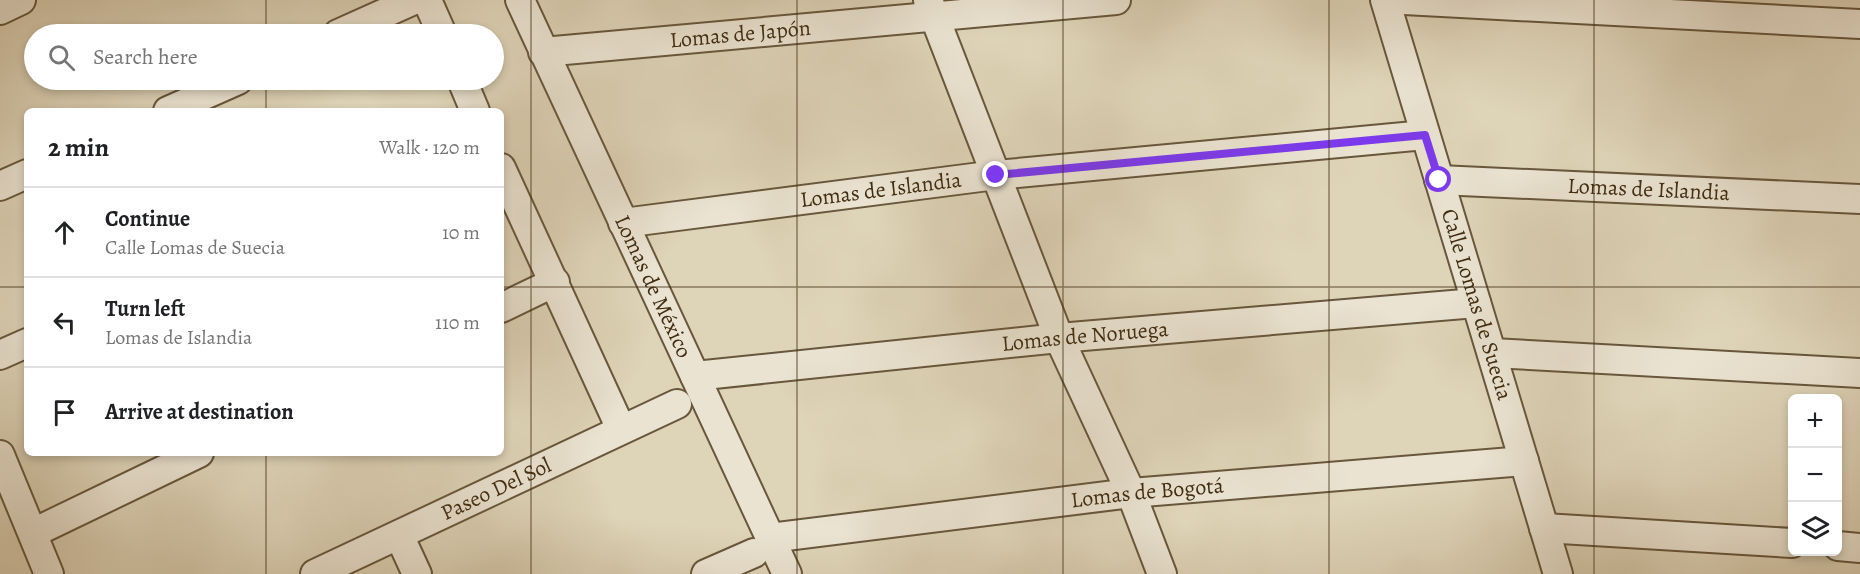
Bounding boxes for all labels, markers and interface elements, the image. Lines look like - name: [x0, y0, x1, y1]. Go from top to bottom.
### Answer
- street label: Lomas de Japón: [668, 13, 812, 55]
- search box: [24, 24, 504, 90]
- icon: search: [45, 41, 78, 74]
- text: Search here: [93, 42, 198, 72]
- text: 2 min: [48, 130, 109, 165]
- text: Walk · 120 m: [379, 134, 480, 161]
- route end: [982, 161, 1008, 187]
- street label: Lomas de Islandia: [798, 164, 964, 215]
- route start: [1425, 166, 1451, 192]
- street label: Lomas de Islandia: [1567, 171, 1731, 208]
- text: Continue: [105, 204, 190, 234]
- street label: Calle Lomas de Suecia: [1434, 205, 1520, 404]
- street label: Lomas de México: [607, 210, 699, 363]
- icon: ahead: [48, 216, 81, 249]
- text: 10 m: [442, 219, 480, 246]
- text: Calle Lomas de Suecia: [105, 234, 285, 261]
- text: Turn left: [105, 294, 185, 324]
- icon: left: [48, 306, 81, 339]
- text: 110 m: [435, 309, 480, 336]
- street label: Lomas de Noruega: [1000, 314, 1170, 359]
- text: Lomas de Islandia: [105, 324, 252, 351]
- map controls: [1788, 394, 1842, 556]
- button: +: [1788, 394, 1842, 448]
- icon: arrive: [48, 396, 81, 429]
- text: Arrive at destination: [105, 397, 294, 427]
- button: −: [1788, 448, 1842, 502]
- street label: Paseo Del Sol: [436, 450, 556, 528]
- street label: Lomas de Bogotá: [1069, 470, 1226, 515]
- button: layers: [1788, 502, 1842, 556]

